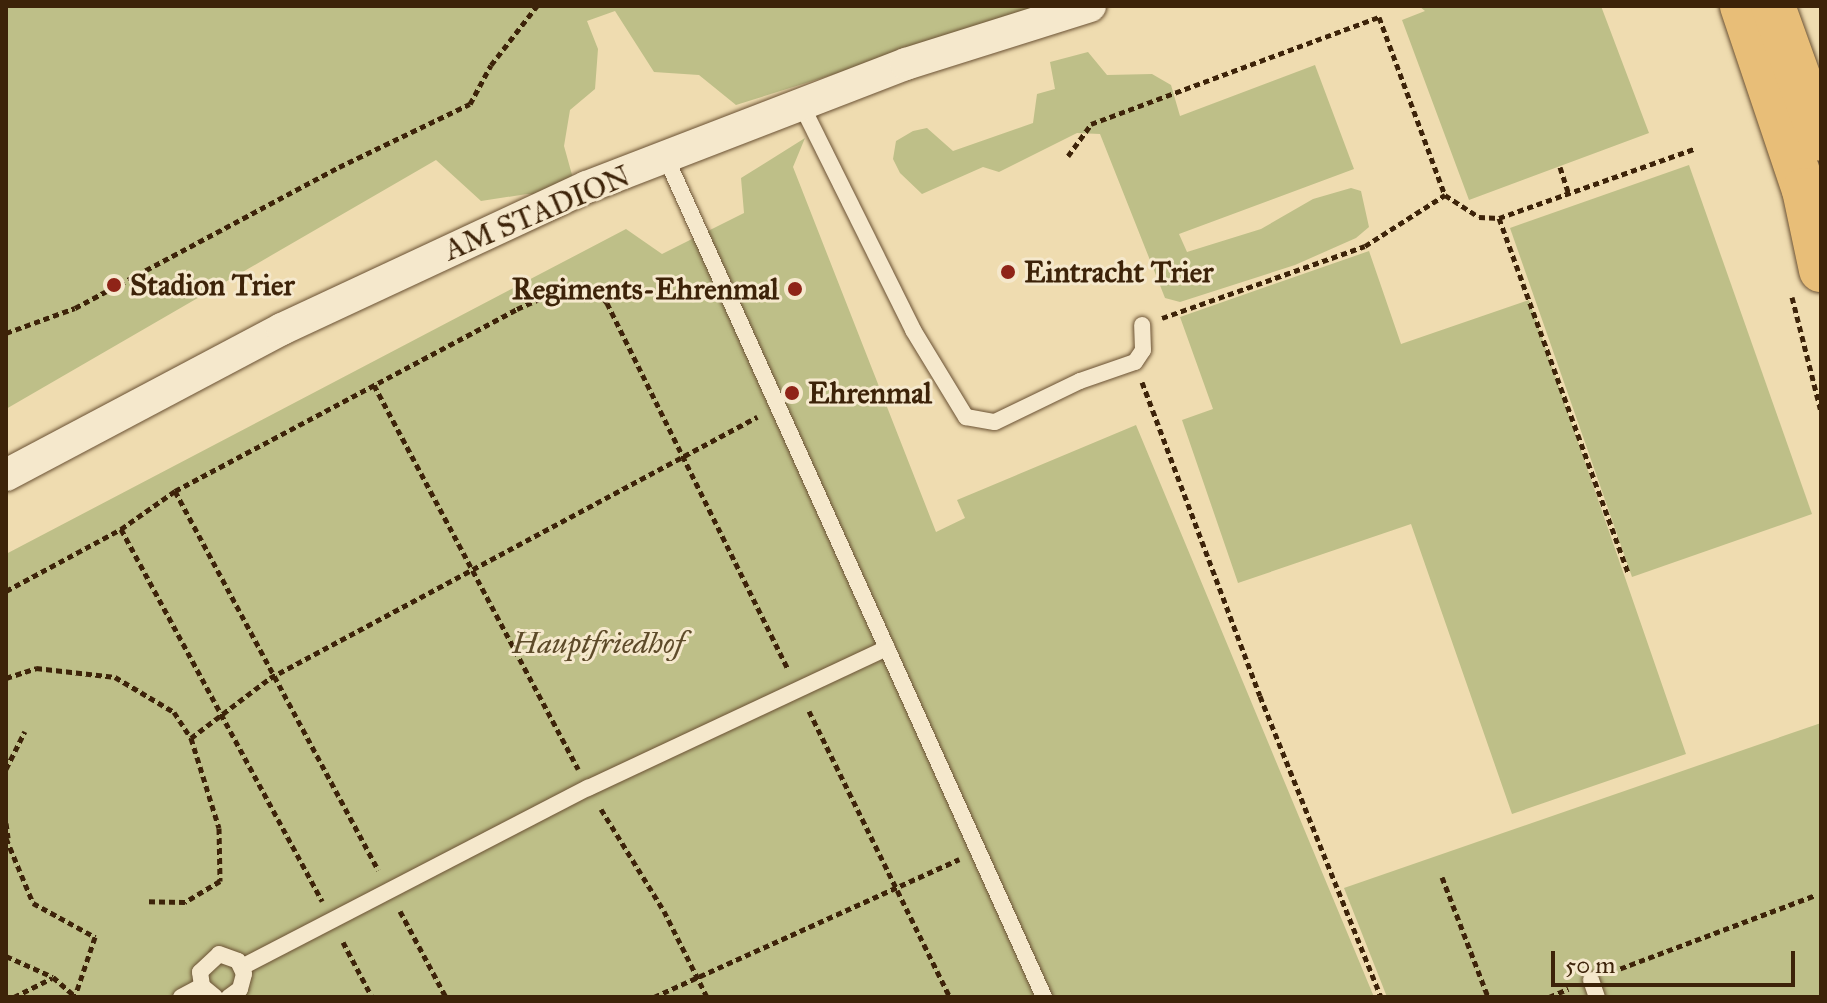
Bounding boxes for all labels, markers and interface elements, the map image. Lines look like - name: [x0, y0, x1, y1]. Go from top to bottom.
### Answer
- street label: AM STADION: [439, 158, 635, 268]
- place label: Eintracht Trier: [1024, 254, 1214, 290]
- marker: Eintracht Trier: [999, 263, 1017, 281]
- place label: Stadion Trier: [130, 267, 295, 303]
- place label: Regiments-Ehrenmal: [512, 271, 779, 307]
- marker: Stadion Trier: [105, 276, 123, 294]
- marker: Regiments-Ehrenmal: [786, 280, 804, 298]
- place label: Ehrenmal: [808, 375, 932, 411]
- marker: Ehrenmal: [783, 384, 801, 402]
- park label: Hauptfriedhof: [512, 625, 684, 661]
- scale bar: [1555, 935, 1799, 985]
- text: 50 m: [1565, 950, 1615, 980]

